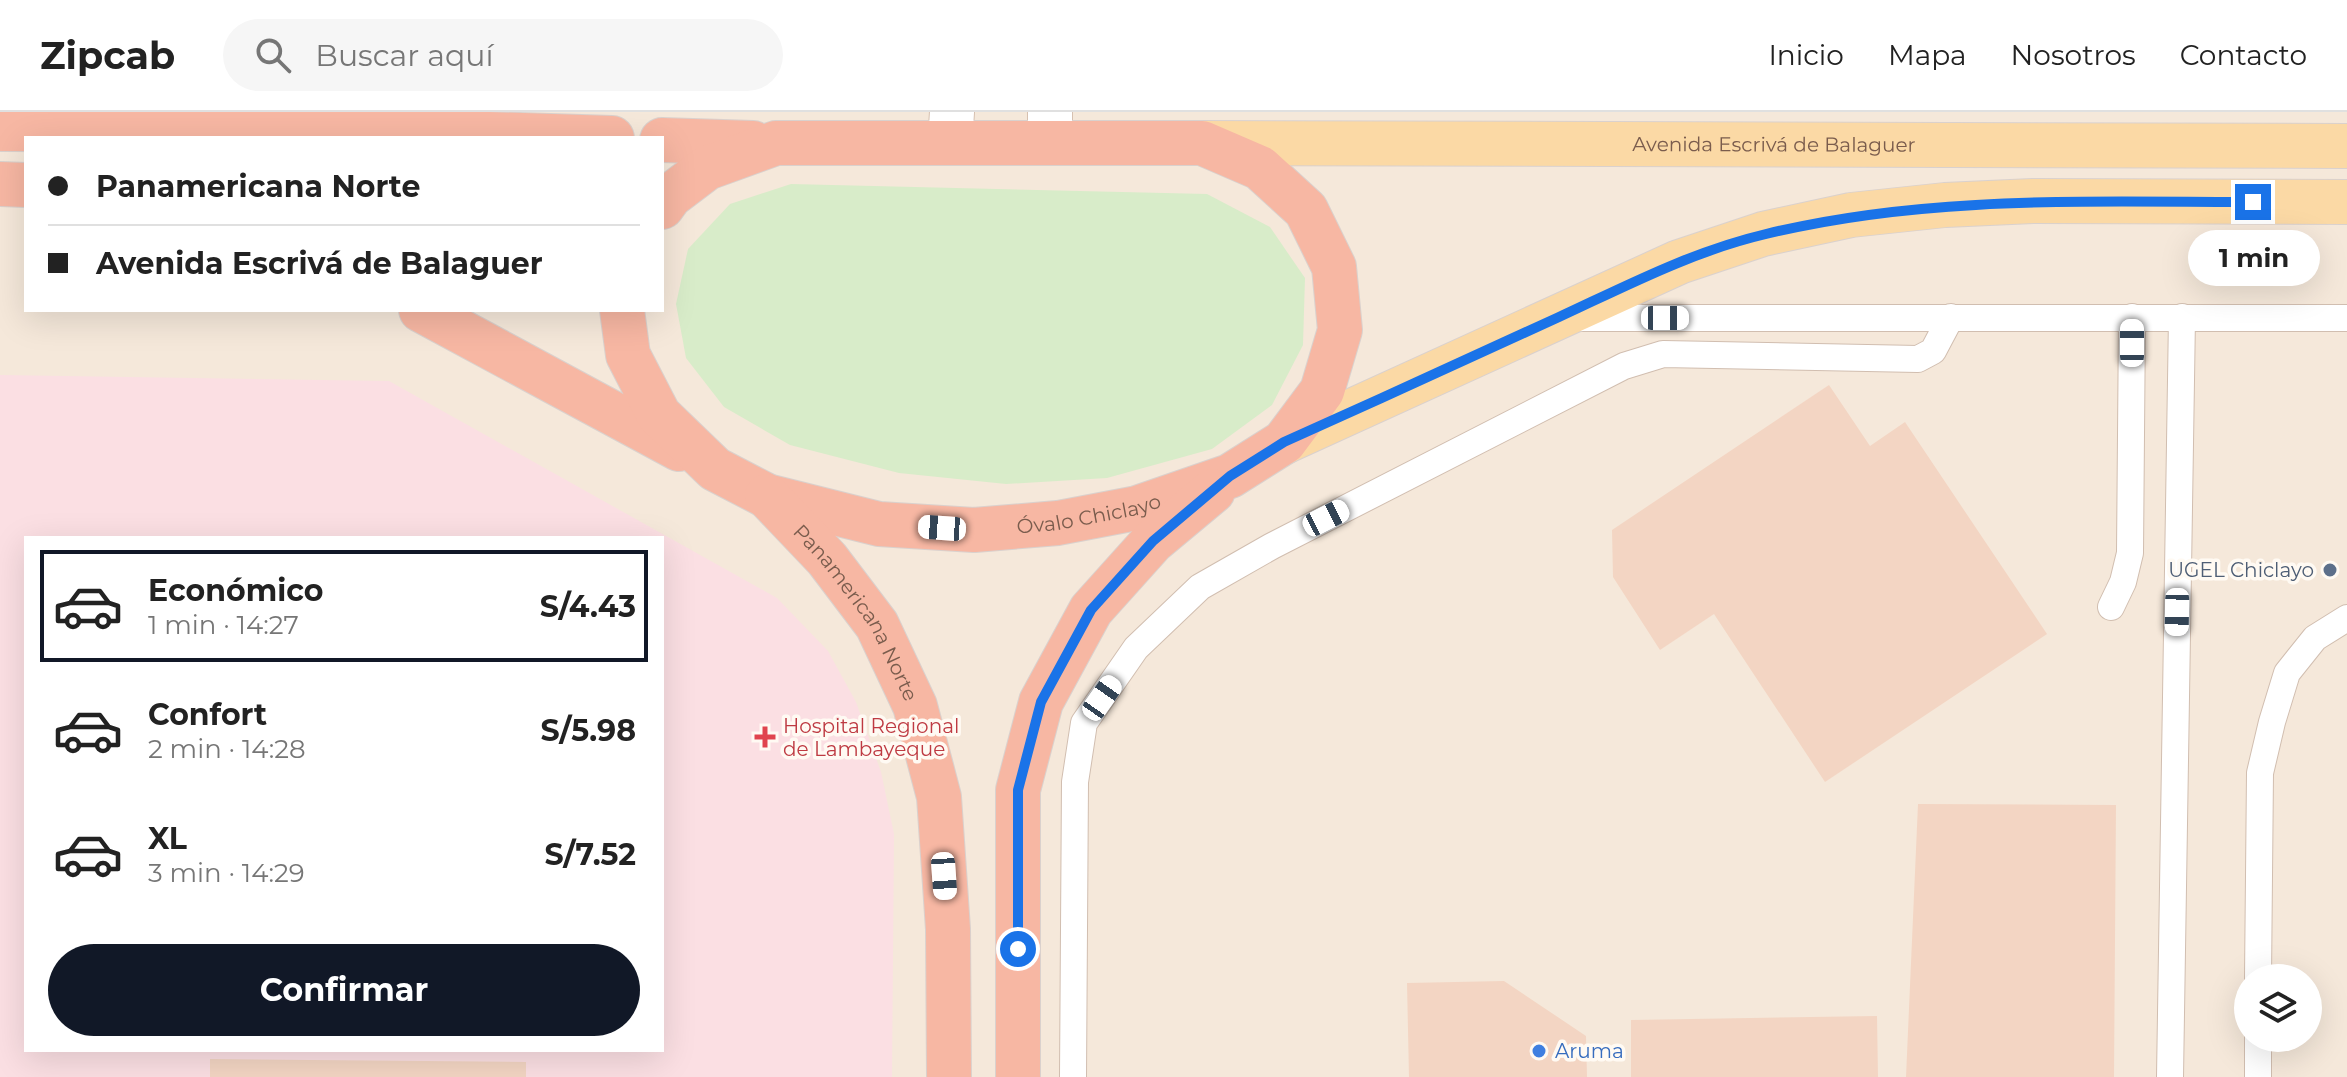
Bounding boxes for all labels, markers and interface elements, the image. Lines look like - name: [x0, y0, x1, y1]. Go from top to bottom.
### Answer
- search box: [223, 19, 783, 91]
- text: Zipcab: [40, 32, 175, 79]
- icon: search: [251, 33, 295, 77]
- text: Buscar aquí: [315, 37, 493, 74]
- text: Inicio: [1768, 38, 1844, 72]
- text: Mapa: [1888, 38, 1967, 72]
- text: Nosotros: [2011, 38, 2136, 72]
- text: Contacto: [2180, 38, 2307, 72]
- street label: Avenida Escrivá de Balaguer: [1632, 132, 1916, 157]
- text: Panamericana Norte: [96, 168, 420, 205]
- route end: [2235, 184, 2271, 220]
- callout: 1 min: [2187, 230, 2319, 286]
- text: 1 min: [2219, 242, 2289, 274]
- text: Avenida Escrivá de Balaguer: [96, 245, 543, 282]
- car: [1641, 306, 1689, 330]
- car: [2120, 319, 2144, 367]
- street label: Óvalo Chiclayo: [1016, 489, 1164, 538]
- car: [1299, 496, 1353, 540]
- car: [917, 514, 967, 542]
- street label: Panamericana Norte: [788, 519, 923, 705]
- place label: UGEL Chiclayo: [2168, 558, 2314, 582]
- marker: UGEL Chiclayo: [2321, 561, 2339, 579]
- icon: car: [52, 570, 124, 642]
- text: Económico: [148, 572, 323, 609]
- text: S/4.43: [540, 588, 636, 625]
- car: [2165, 588, 2189, 636]
- text: 1 min · 14:27: [148, 609, 299, 641]
- car: [1078, 671, 1126, 725]
- icon: car: [52, 694, 124, 766]
- text: Confort: [148, 696, 267, 733]
- text: S/5.98: [540, 712, 636, 749]
- place label: Hospital Regional de Lambayeque: [783, 714, 959, 761]
- marker: Hospital Regional de Lambayeque: [754, 726, 776, 748]
- text: 2 min · 14:28: [148, 733, 306, 765]
- icon: car: [52, 818, 124, 890]
- text: XL: [148, 820, 187, 857]
- text: S/7.52: [544, 836, 636, 873]
- car: [930, 851, 958, 901]
- text: 3 min · 14:29: [148, 857, 305, 889]
- route start: [1000, 931, 1036, 967]
- button: Confirmar: [48, 944, 640, 1036]
- map controls: [2234, 964, 2322, 1052]
- button: layers: [2234, 964, 2322, 1052]
- place label: Aruma: [1555, 1039, 1624, 1063]
- marker: Aruma: [1530, 1042, 1548, 1060]

